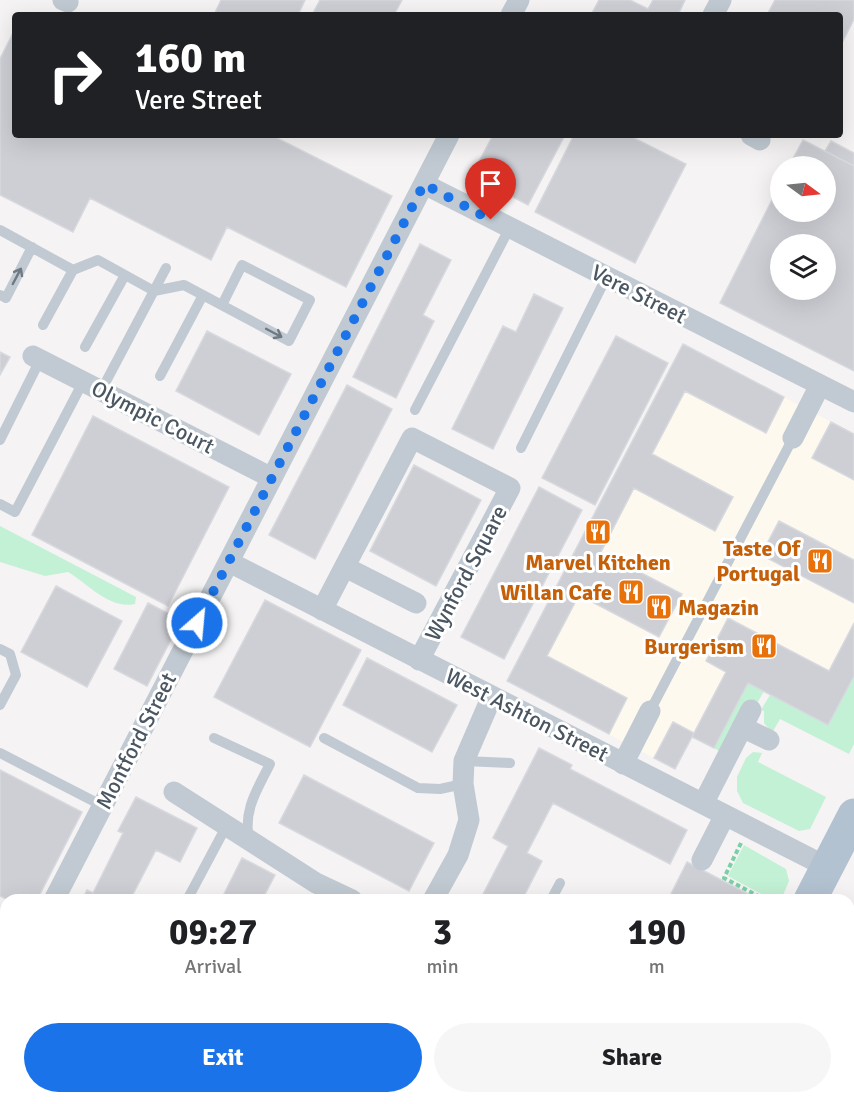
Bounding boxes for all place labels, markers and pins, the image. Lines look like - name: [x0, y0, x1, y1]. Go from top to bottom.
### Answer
- pin: [465, 158, 516, 220]
- restaurant icon: Marvel Kitchen: [583, 517, 613, 547]
- place label: Taste Of Portugal: [716, 535, 801, 587]
- restaurant icon: Taste Of Portugal: [805, 546, 835, 576]
- place label: Marvel Kitchen: [525, 549, 671, 576]
- restaurant icon: Willan Cafe: [616, 577, 646, 607]
- place label: Willan Cafe: [500, 579, 612, 606]
- restaurant icon: Magazin: [644, 592, 674, 622]
- place label: Magazin: [678, 594, 759, 621]
- restaurant icon: Burgerism: [749, 631, 779, 661]
- place label: Burgerism: [644, 633, 744, 660]

